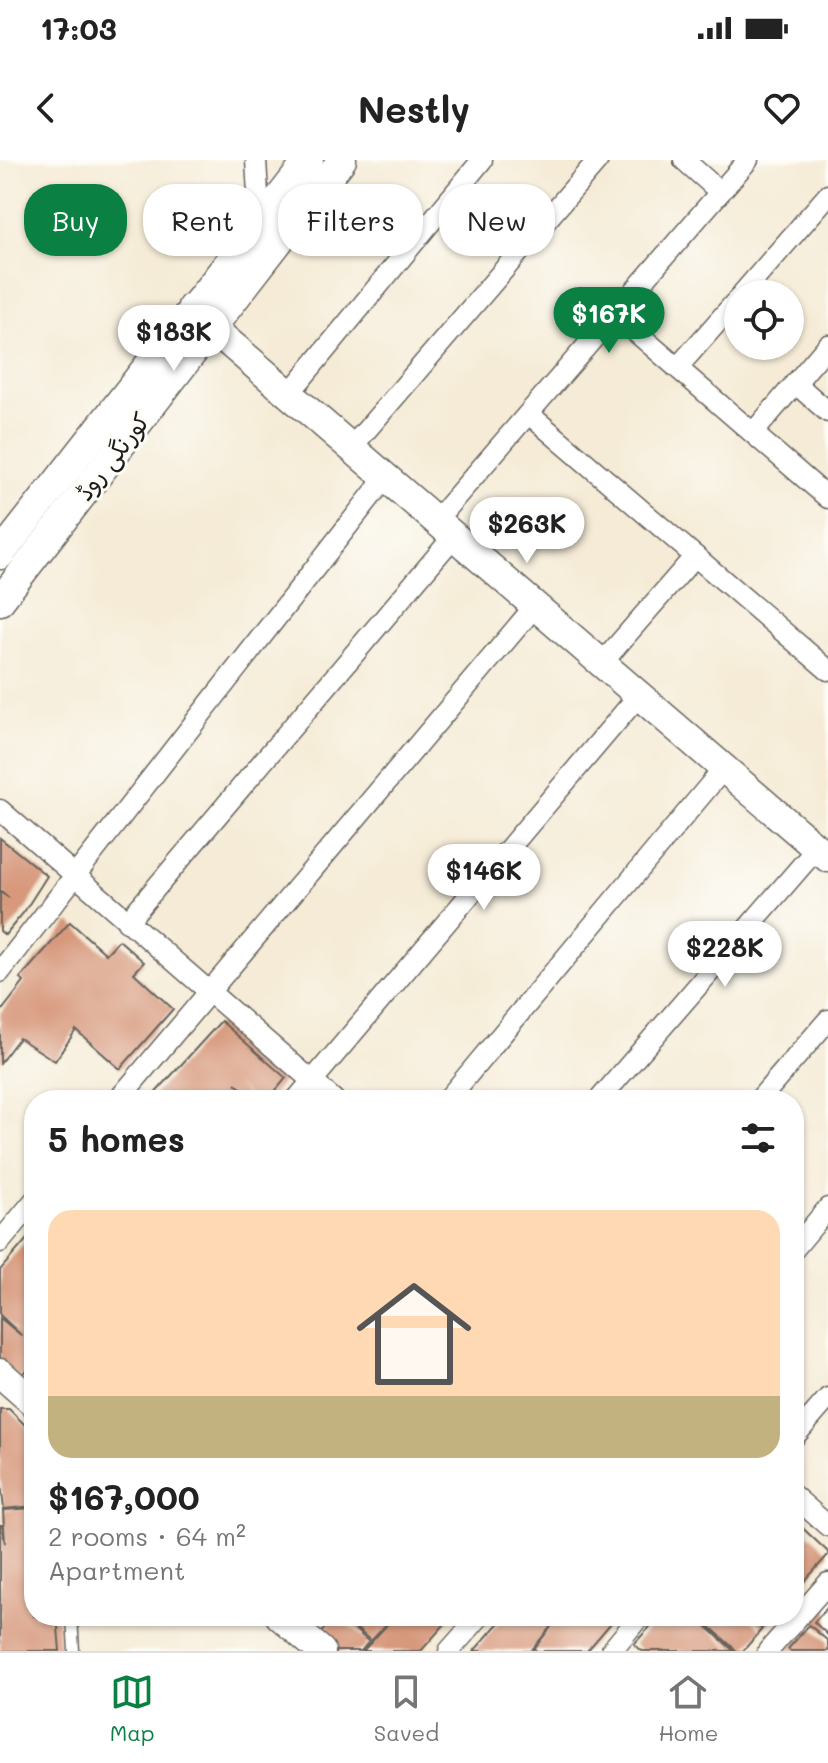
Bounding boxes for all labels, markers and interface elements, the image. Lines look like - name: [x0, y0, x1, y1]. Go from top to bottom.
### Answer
- text: 17:03: [40, 8, 117, 48]
- text: Nestly: [358, 85, 470, 132]
- icon: back: [24, 86, 68, 130]
- icon: heart: [760, 86, 804, 130]
- chip: Buy: [24, 184, 127, 256]
- chip: Rent: [143, 184, 262, 256]
- chip: Filters: [278, 184, 423, 256]
- chip: New: [439, 184, 555, 256]
- map controls: [724, 280, 804, 360]
- button: locate: [724, 280, 804, 360]
- pin: $167K: [553, 287, 665, 355]
- text: $167K: [572, 296, 646, 330]
- pin: $183K: [118, 305, 230, 373]
- text: $183K: [136, 314, 212, 348]
- street label: کورنگی روڈ: [68, 406, 157, 507]
- pin: $263K: [471, 497, 583, 565]
- text: $263K: [487, 506, 567, 540]
- pin: $146K: [428, 844, 540, 912]
- text: $146K: [446, 853, 522, 887]
- pin: $228K: [669, 921, 781, 989]
- text: $228K: [686, 930, 764, 964]
- text: 5 homes: [48, 1116, 185, 1161]
- icon: filters: [736, 1116, 780, 1160]
- icon: home: [342, 1262, 486, 1406]
- text: $167,000: [48, 1474, 200, 1519]
- text: 2 rooms · 64 m²: [48, 1519, 246, 1553]
- text: Apartment: [48, 1553, 185, 1587]
- tab: Map: [110, 1670, 154, 1747]
- tab: Saved: [374, 1670, 439, 1747]
- tab: Home: [658, 1670, 718, 1747]

